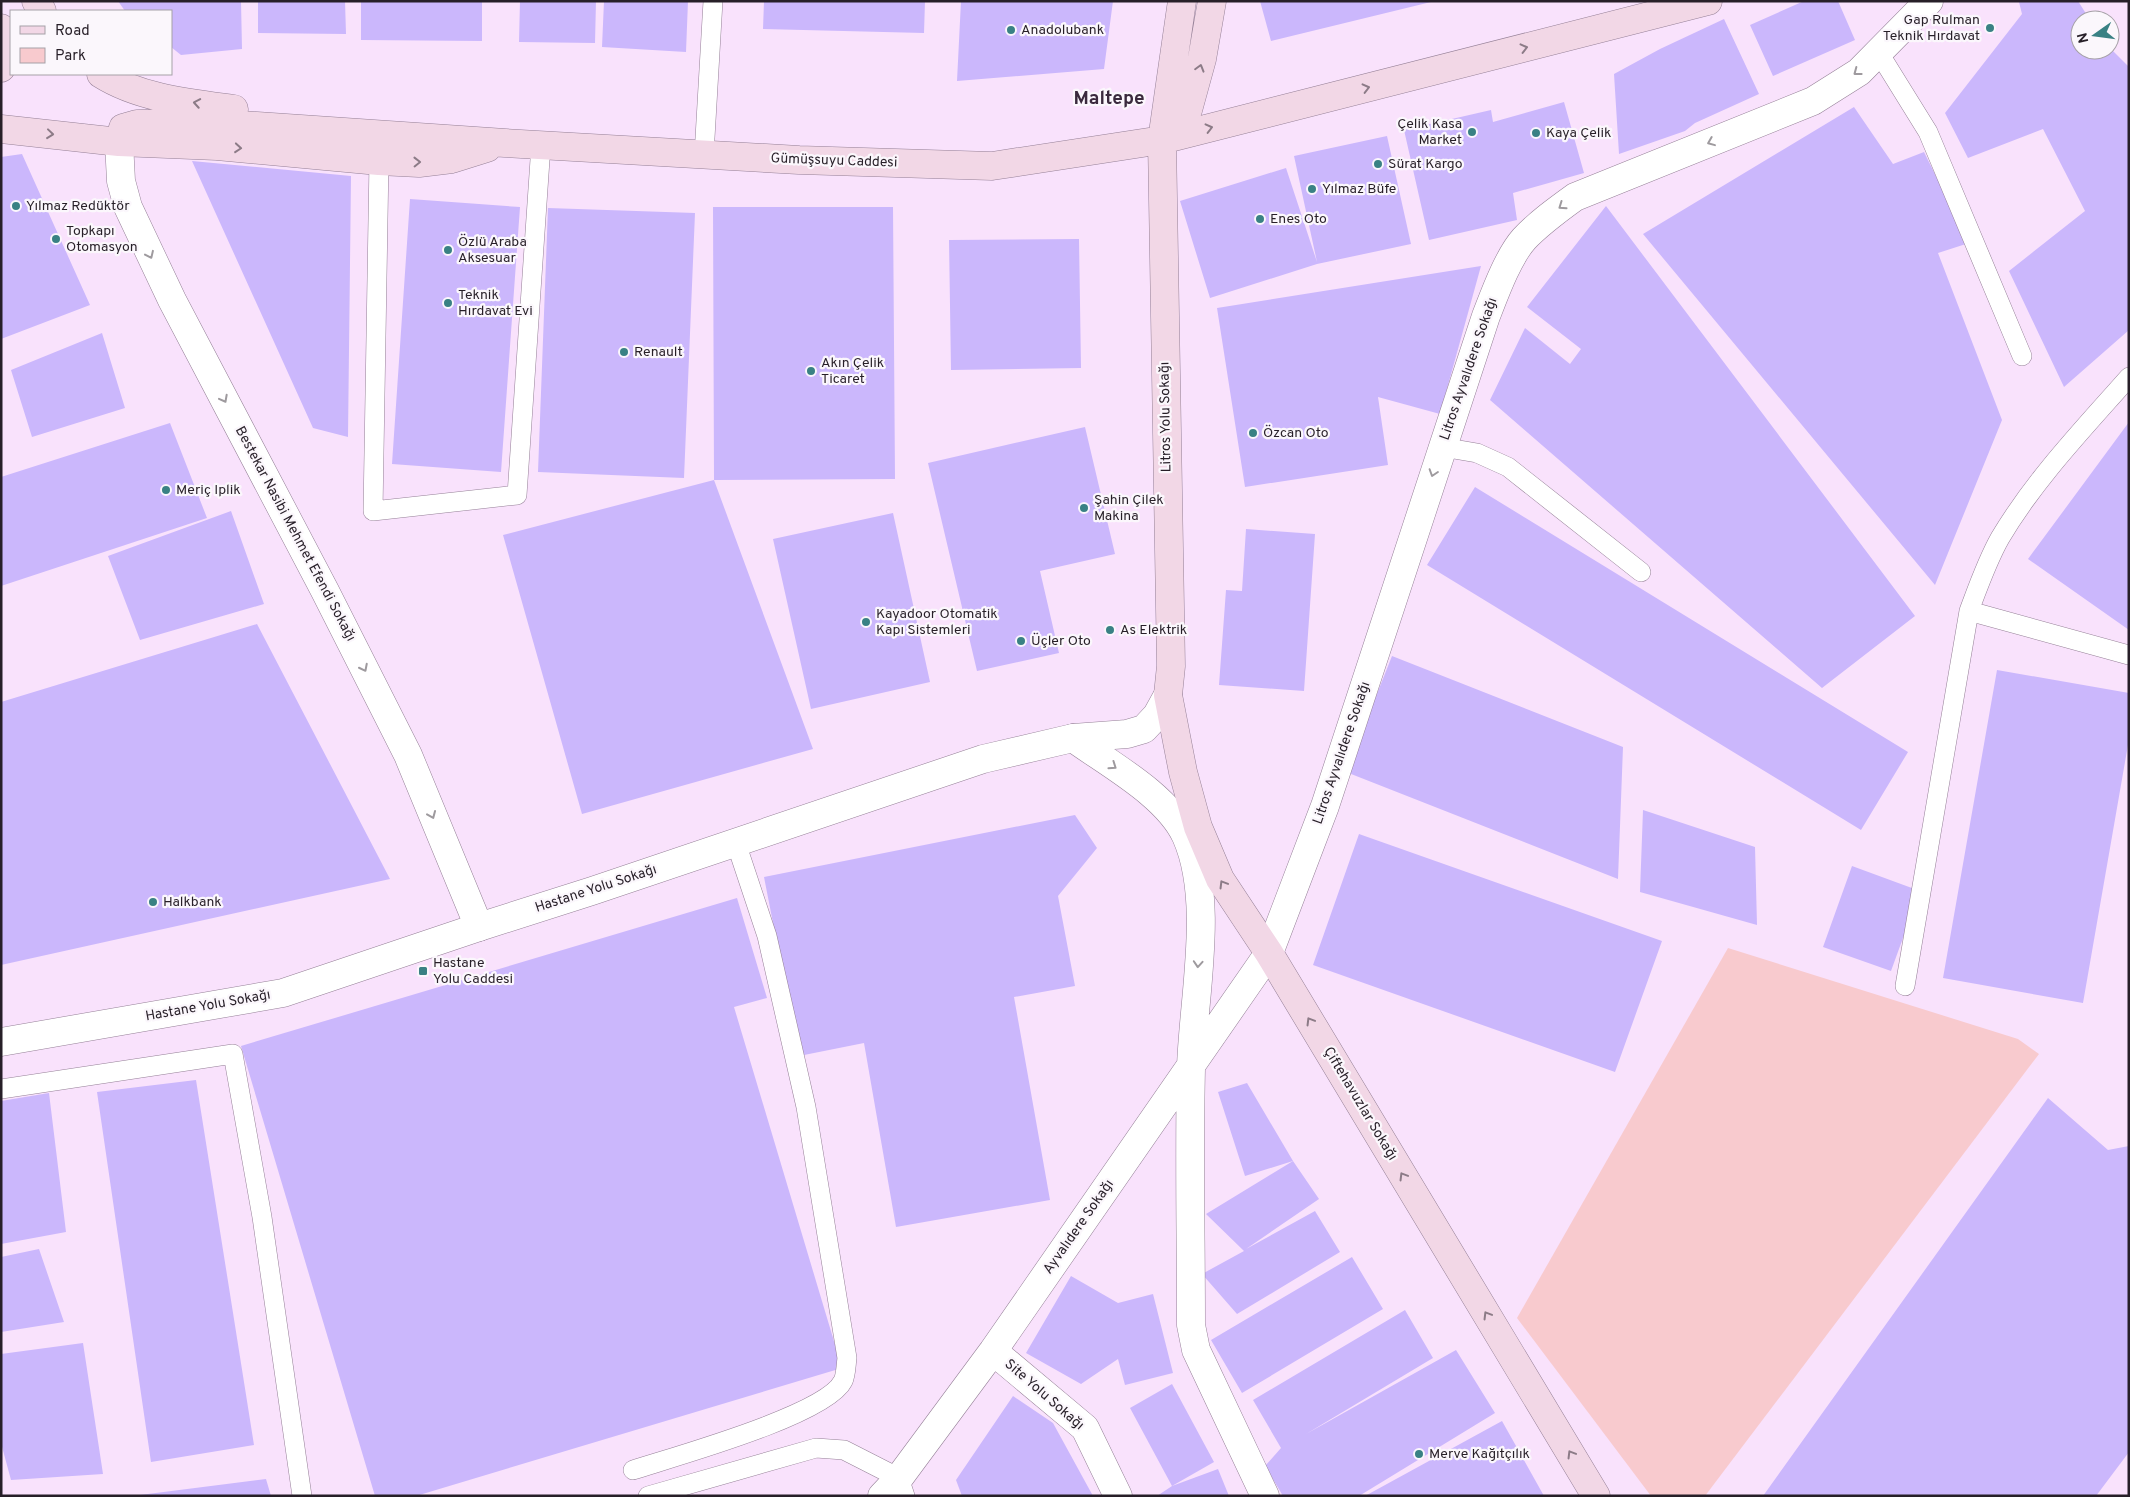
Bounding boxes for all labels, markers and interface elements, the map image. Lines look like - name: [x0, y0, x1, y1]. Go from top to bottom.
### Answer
- legend: [10, 10, 172, 75]
- north arrow: [2070, 10, 2120, 60]
- place label: Gap Rulman Teknik Hırdavat: [1883, 12, 1980, 45]
- text: Road: [55, 22, 90, 41]
- place label: Anadolubank: [1021, 22, 1104, 39]
- marker: Gap Rulman Teknik Hırdavat: [1984, 22, 1996, 34]
- marker: Anadolubank: [1005, 24, 1017, 36]
- text: N: [2074, 31, 2093, 45]
- one-way arrow: [1519, 43, 1528, 54]
- text: Park: [55, 47, 86, 66]
- one-way arrow: [1194, 65, 1204, 73]
- one-way arrow: [1854, 67, 1863, 75]
- one-way arrow: [1362, 83, 1371, 94]
- district label: Maltepe: [1073, 87, 1145, 111]
- one-way arrow: [193, 98, 202, 108]
- place label: Çelik Kasa Market: [1397, 116, 1462, 149]
- one-way arrow: [1204, 123, 1213, 134]
- place label: Kaya Çelik: [1546, 125, 1611, 142]
- marker: Çelik Kasa Market: [1466, 126, 1478, 138]
- marker: Kaya Çelik: [1530, 127, 1542, 139]
- one-way arrow: [46, 128, 54, 139]
- one-way arrow: [1707, 136, 1716, 146]
- one-way arrow: [234, 142, 242, 153]
- street label: Gümüşsuyu Caddesi: [770, 150, 898, 172]
- place label: Sürat Kargo: [1388, 156, 1463, 173]
- one-way arrow: [414, 157, 421, 167]
- marker: Sürat Kargo: [1372, 158, 1384, 170]
- place label: Yılmaz Büfe: [1322, 181, 1396, 198]
- marker: Yılmaz Büfe: [1306, 183, 1318, 195]
- place label: Yılmaz Redüktör: [26, 198, 130, 215]
- marker: Yılmaz Redüktör: [10, 200, 22, 212]
- one-way arrow: [1558, 200, 1568, 209]
- place label: Enes Oto: [1270, 211, 1327, 228]
- marker: Enes Oto: [1254, 213, 1266, 225]
- place label: Topkapı Otomasyon: [66, 223, 138, 256]
- marker: Topkapı Otomasyon: [50, 233, 62, 245]
- place label: Özlü Araba Aksesuar: [458, 233, 527, 267]
- marker: Özlü Araba Aksesuar: [442, 244, 454, 256]
- one-way arrow: [144, 249, 154, 258]
- place label: Teknik Hırdavat Evi: [458, 287, 533, 320]
- street label: Litros Ayvalıdere Sokağı: [1437, 295, 1501, 443]
- marker: Teknik Hırdavat Evi: [442, 297, 454, 309]
- place label: Renault: [634, 344, 683, 361]
- marker: Renault: [618, 346, 630, 358]
- place label: Akın Çelik Ticaret: [821, 355, 884, 388]
- street label: Litros Yolu Sokağı: [1157, 362, 1175, 472]
- marker: Akın Çelik Ticaret: [805, 365, 817, 377]
- one-way arrow: [218, 394, 228, 403]
- street label: Bestekar Nasibi Mehmet Efendi Sokağı: [231, 424, 359, 644]
- place label: Özcan Oto: [1263, 424, 1329, 442]
- marker: Özcan Oto: [1247, 427, 1259, 439]
- one-way arrow: [1429, 469, 1439, 477]
- place label: Meriç Iplik: [176, 482, 241, 499]
- marker: Meriç Iplik: [160, 484, 172, 496]
- place label: Şahin Çilek Makina: [1094, 492, 1164, 525]
- marker: Şahin Çilek Makina: [1078, 502, 1090, 514]
- place label: Kayadoor Otomatik Kapı Sistemleri: [876, 606, 998, 639]
- marker: Kayadoor Otomatik Kapı Sistemleri: [860, 616, 872, 628]
- place label: As Elektrik: [1120, 622, 1187, 639]
- marker: As Elektrik: [1104, 624, 1116, 636]
- place label: Üçler Oto: [1031, 632, 1091, 650]
- marker: Üçler Oto: [1015, 635, 1027, 647]
- one-way arrow: [358, 663, 368, 672]
- street label: Litros Ayvalıdere Sokağı: [1310, 679, 1374, 827]
- one-way arrow: [1107, 760, 1116, 769]
- one-way arrow: [426, 810, 437, 819]
- street label: Hastane Yolu Sokağı: [533, 861, 659, 917]
- one-way arrow: [1220, 880, 1230, 889]
- place label: Halkbank: [163, 894, 222, 911]
- marker: Halkbank: [147, 896, 159, 908]
- place label: Hastane Yolu Caddesi: [433, 955, 513, 988]
- one-way arrow: [1192, 960, 1203, 968]
- marker: Hastane Yolu Caddesi: [417, 965, 429, 977]
- street label: Hastane Yolu Sokağı: [144, 987, 272, 1025]
- one-way arrow: [1307, 1018, 1317, 1027]
- street label: Çiftehavuzlar Sokağı: [1319, 1044, 1401, 1164]
- one-way arrow: [1400, 1172, 1410, 1181]
- street label: Ayvalıdere Sokağı: [1040, 1176, 1118, 1278]
- one-way arrow: [1484, 1311, 1494, 1320]
- street label: Site Yolu Sokağı: [1001, 1356, 1087, 1434]
- place label: Merve Kağıtçılık: [1429, 1446, 1530, 1463]
- marker: Merve Kağıtçılık: [1413, 1448, 1425, 1460]
- one-way arrow: [1567, 1450, 1577, 1459]

